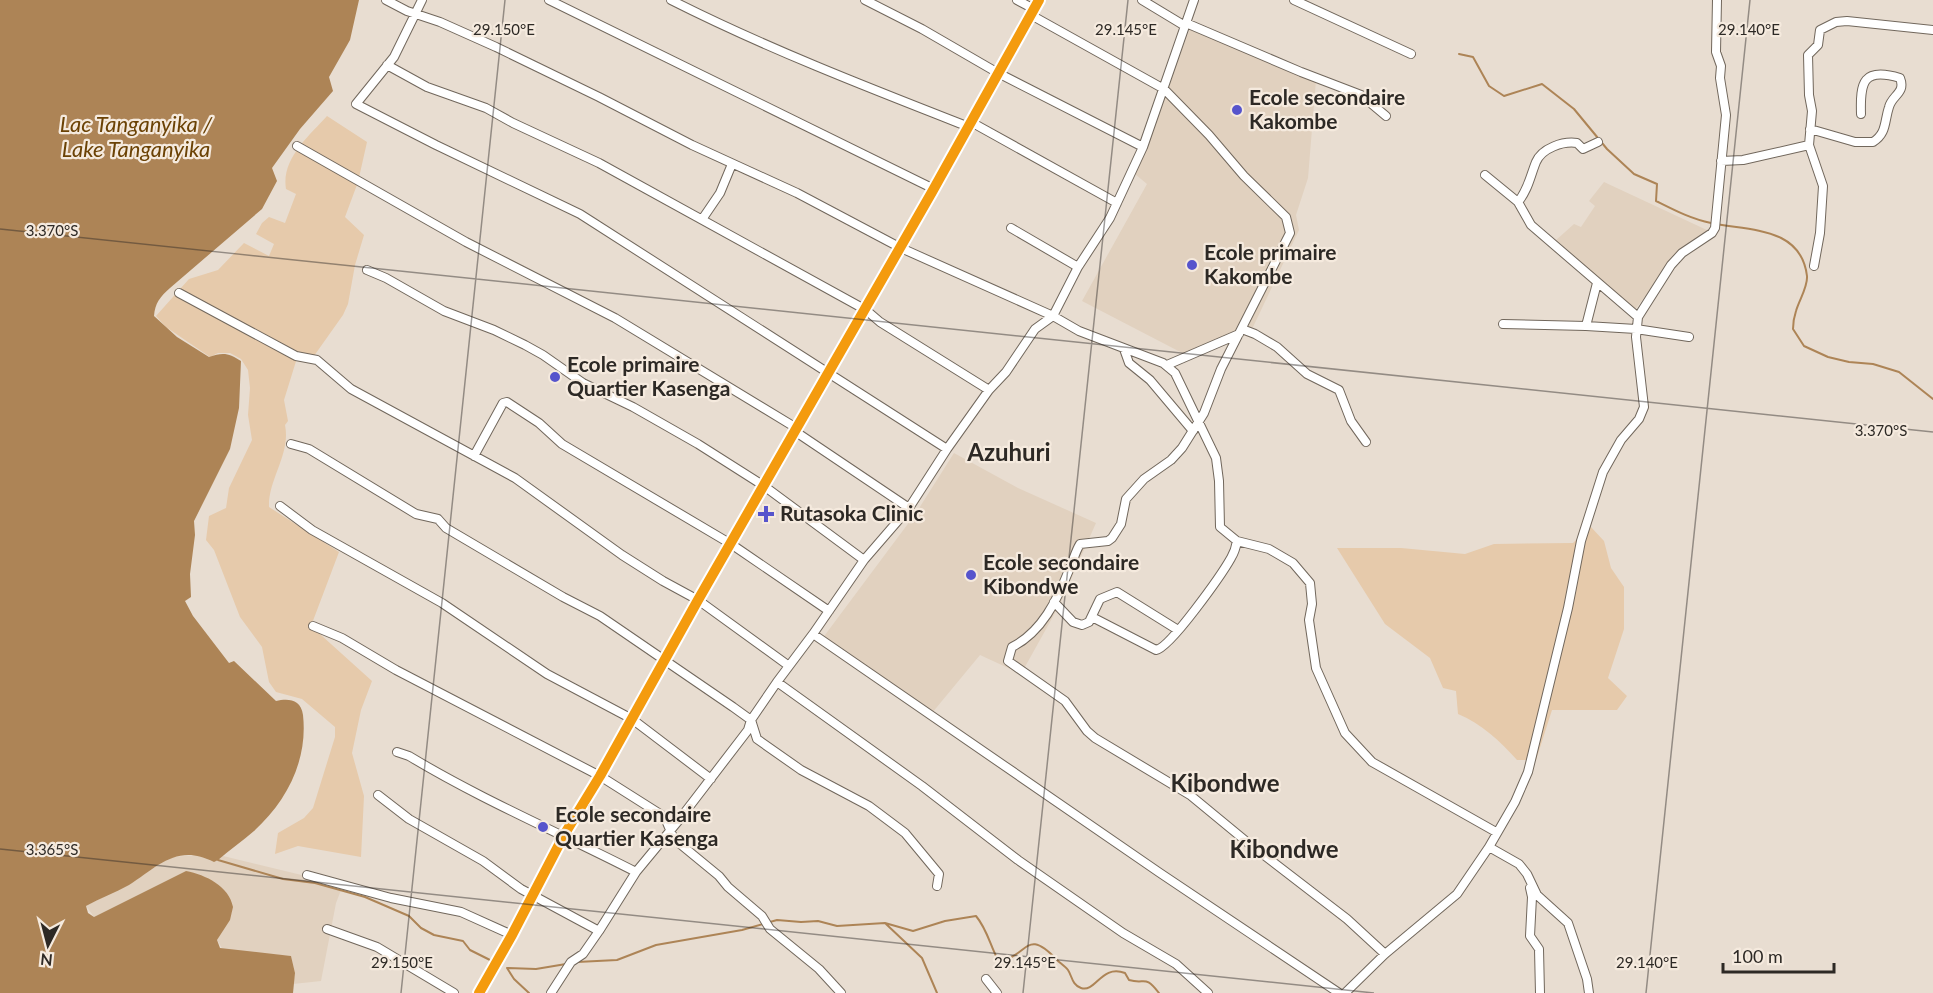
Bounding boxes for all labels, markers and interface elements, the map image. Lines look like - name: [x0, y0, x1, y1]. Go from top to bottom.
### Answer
- text: 29.150°E: [473, 20, 535, 38]
- text: 29.145°E: [1095, 20, 1157, 38]
- text: 29.140°E: [1718, 20, 1780, 38]
- place label: Ecole secondaire Kakombe: [1249, 84, 1405, 133]
- marker: Ecole secondaire Kakombe: [1230, 103, 1244, 117]
- water label: Lac Tanganyika / Lake Tanganyika: [60, 110, 213, 162]
- text: 3.370°S: [26, 221, 78, 239]
- place label: Ecole primaire Kakombe: [1204, 239, 1337, 288]
- marker: Ecole primaire Kakombe: [1185, 258, 1199, 272]
- place label: Ecole primaire Quartier Kasenga: [567, 351, 730, 400]
- marker: Ecole primaire Quartier Kasenga: [548, 370, 562, 384]
- text: 3.370°S: [1855, 421, 1907, 439]
- district label: Azuhuri: [966, 437, 1051, 466]
- place label: Rutasoka Clinic: [780, 500, 923, 525]
- marker: Rutasoka Clinic: [757, 505, 775, 523]
- place label: Ecole secondaire Kibondwe: [983, 549, 1139, 598]
- marker: Ecole secondaire Kibondwe: [964, 568, 978, 582]
- district label: Kibondwe: [1171, 768, 1280, 797]
- place label: Ecole secondaire Quartier Kasenga: [555, 801, 718, 850]
- marker: Ecole secondaire Quartier Kasenga: [536, 820, 550, 834]
- district label: Kibondwe: [1230, 834, 1339, 863]
- text: 3.365°S: [26, 840, 78, 858]
- north arrow: [18, 915, 78, 975]
- scale bar: [1723, 936, 1834, 974]
- text: 100 m: [1732, 945, 1783, 967]
- text: N: [39, 950, 54, 971]
- text: 29.150°E: [371, 953, 433, 971]
- text: 29.145°E: [994, 953, 1056, 971]
- text: 29.140°E: [1616, 953, 1678, 971]

